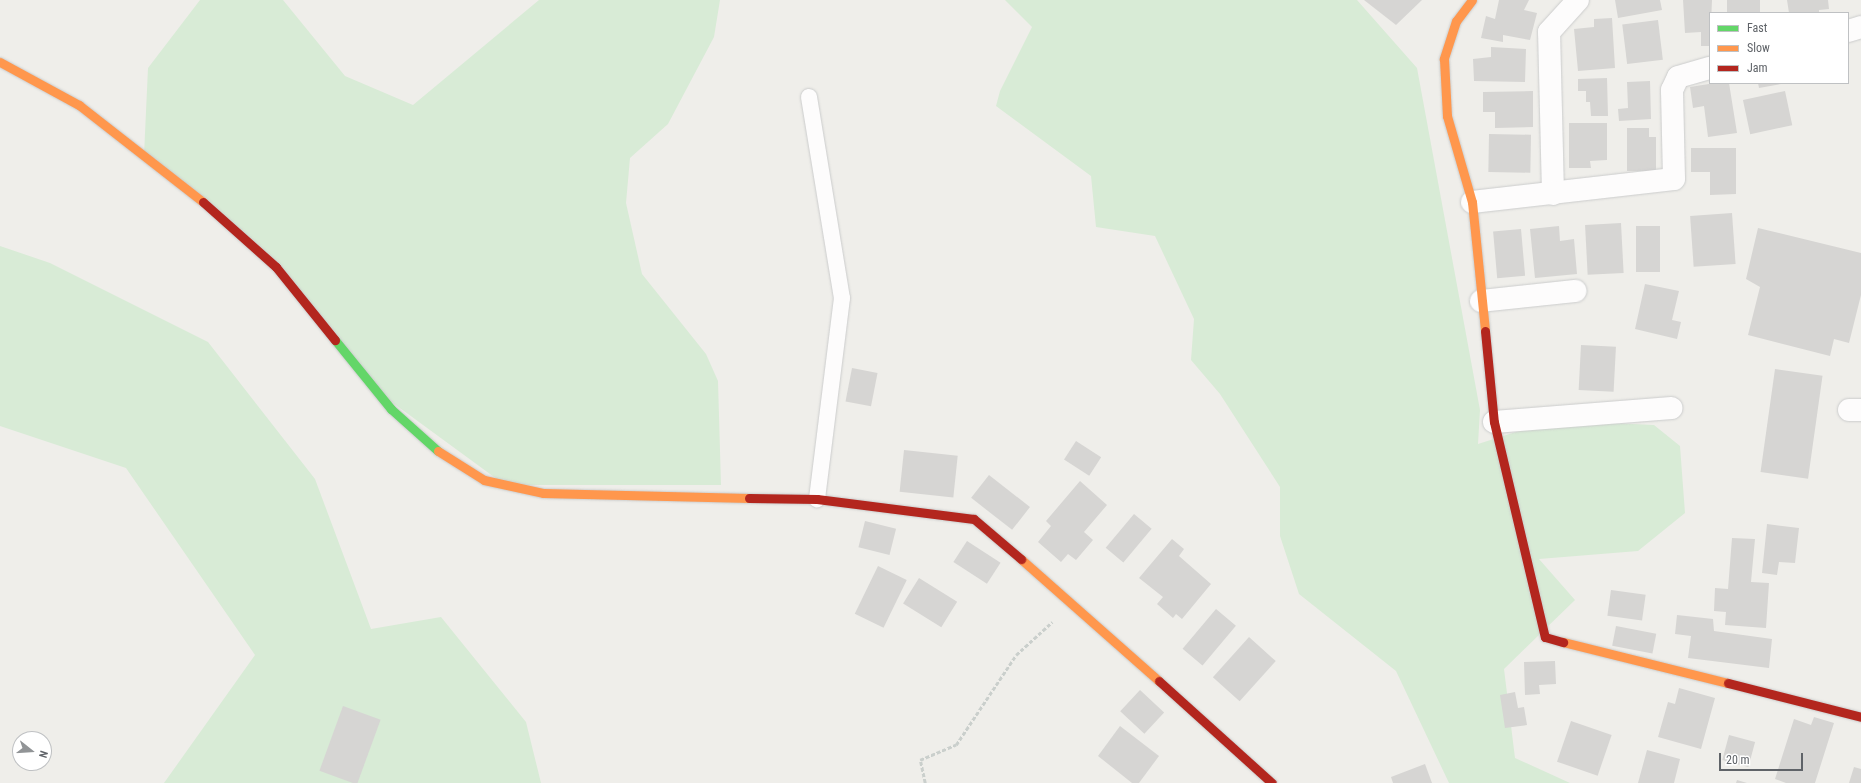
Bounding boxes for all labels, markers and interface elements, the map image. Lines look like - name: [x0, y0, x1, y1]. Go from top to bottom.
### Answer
- legend: [1709, 12, 1849, 84]
- text: Fast: [1747, 21, 1767, 35]
- text: Slow: [1747, 41, 1770, 55]
- text: Jam: [1747, 61, 1768, 75]
- north arrow: [12, 731, 52, 771]
- scale bar: [1721, 745, 1805, 771]
- text: N: [36, 749, 50, 759]
- text: 20 m: [1726, 753, 1750, 767]

